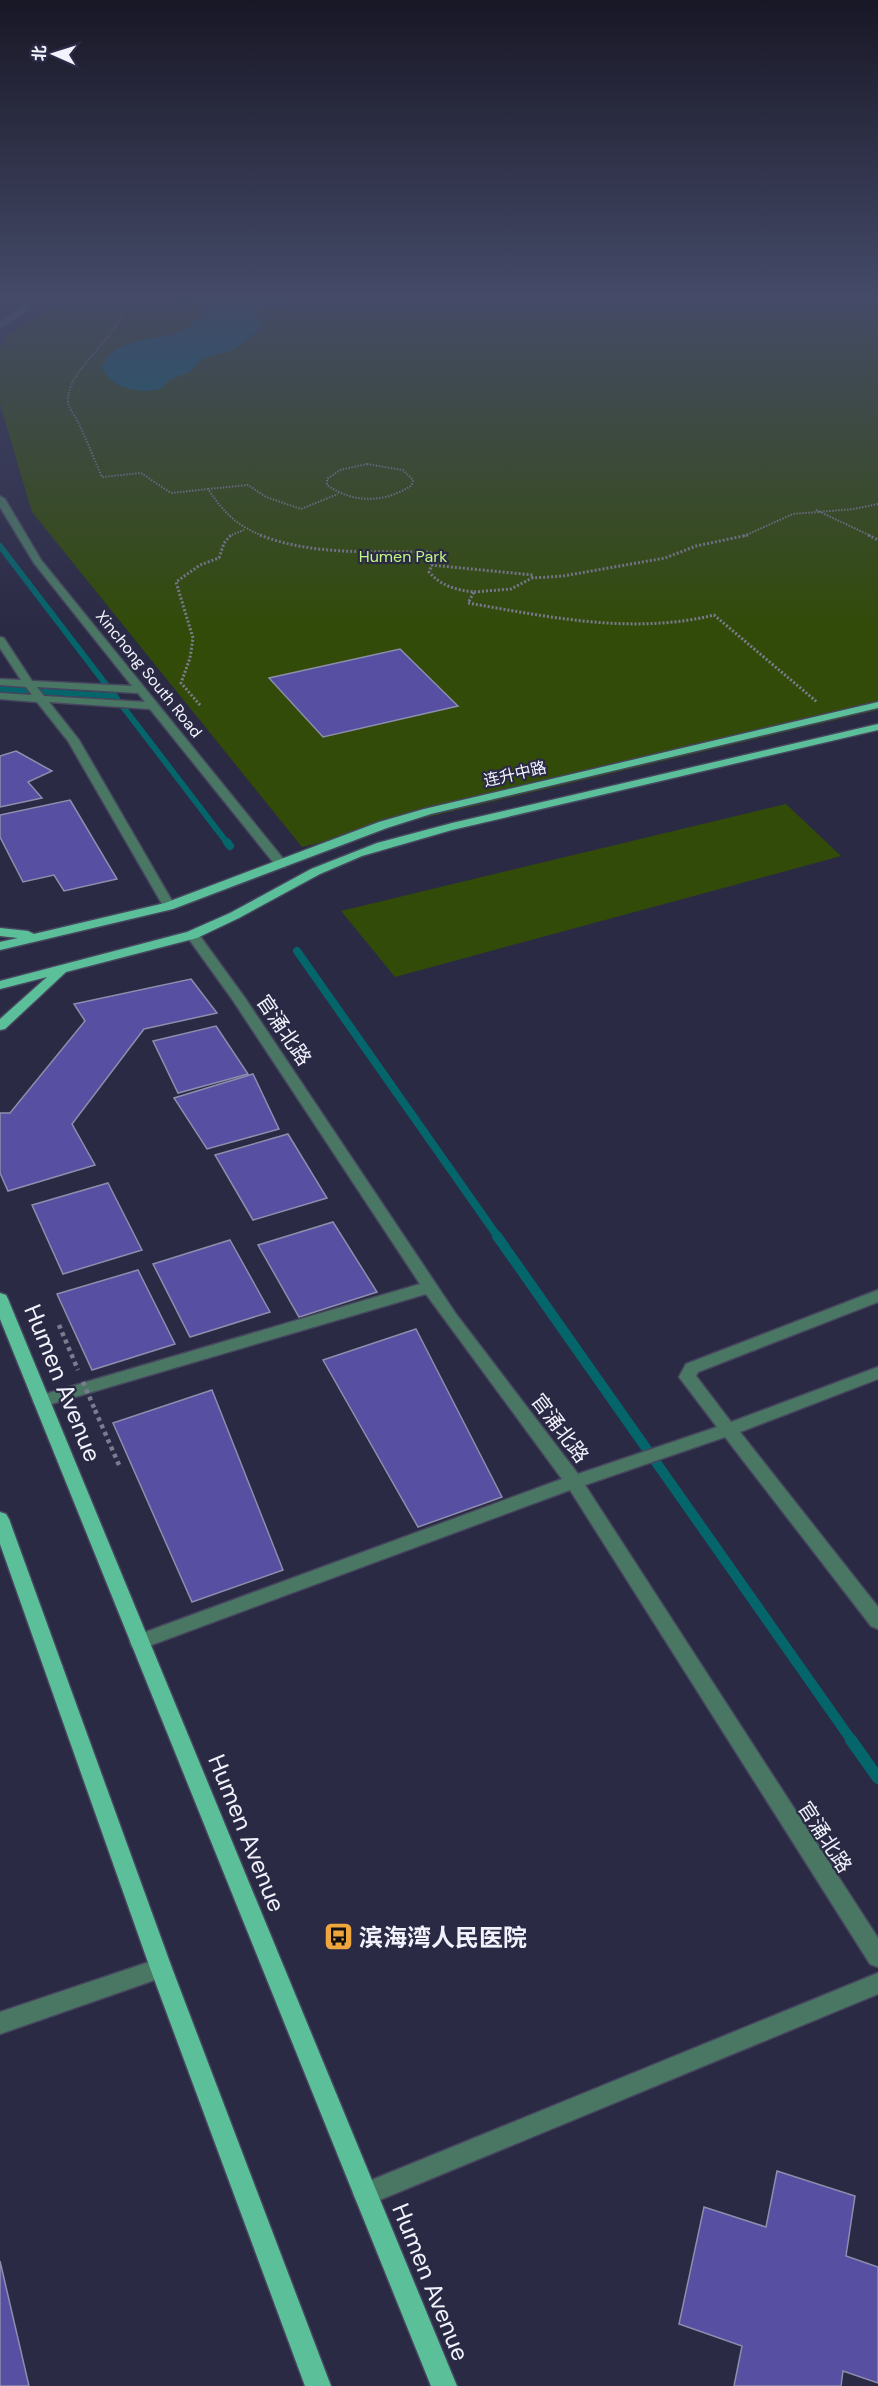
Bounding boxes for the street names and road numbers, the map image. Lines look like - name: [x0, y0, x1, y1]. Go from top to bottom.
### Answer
- street label: Xinchong South Road: [91, 606, 207, 742]
- street label: 连升中路: [481, 757, 549, 791]
- street label: 官涌北路: [251, 990, 317, 1070]
- street label: Humen Avenue: [17, 1300, 109, 1466]
- street label: 官涌北路: [526, 1388, 594, 1468]
- street label: Humen Avenue: [201, 1750, 293, 1916]
- street label: 官涌北路: [792, 1796, 858, 1878]
- street label: Humen Avenue: [385, 2199, 477, 2365]

